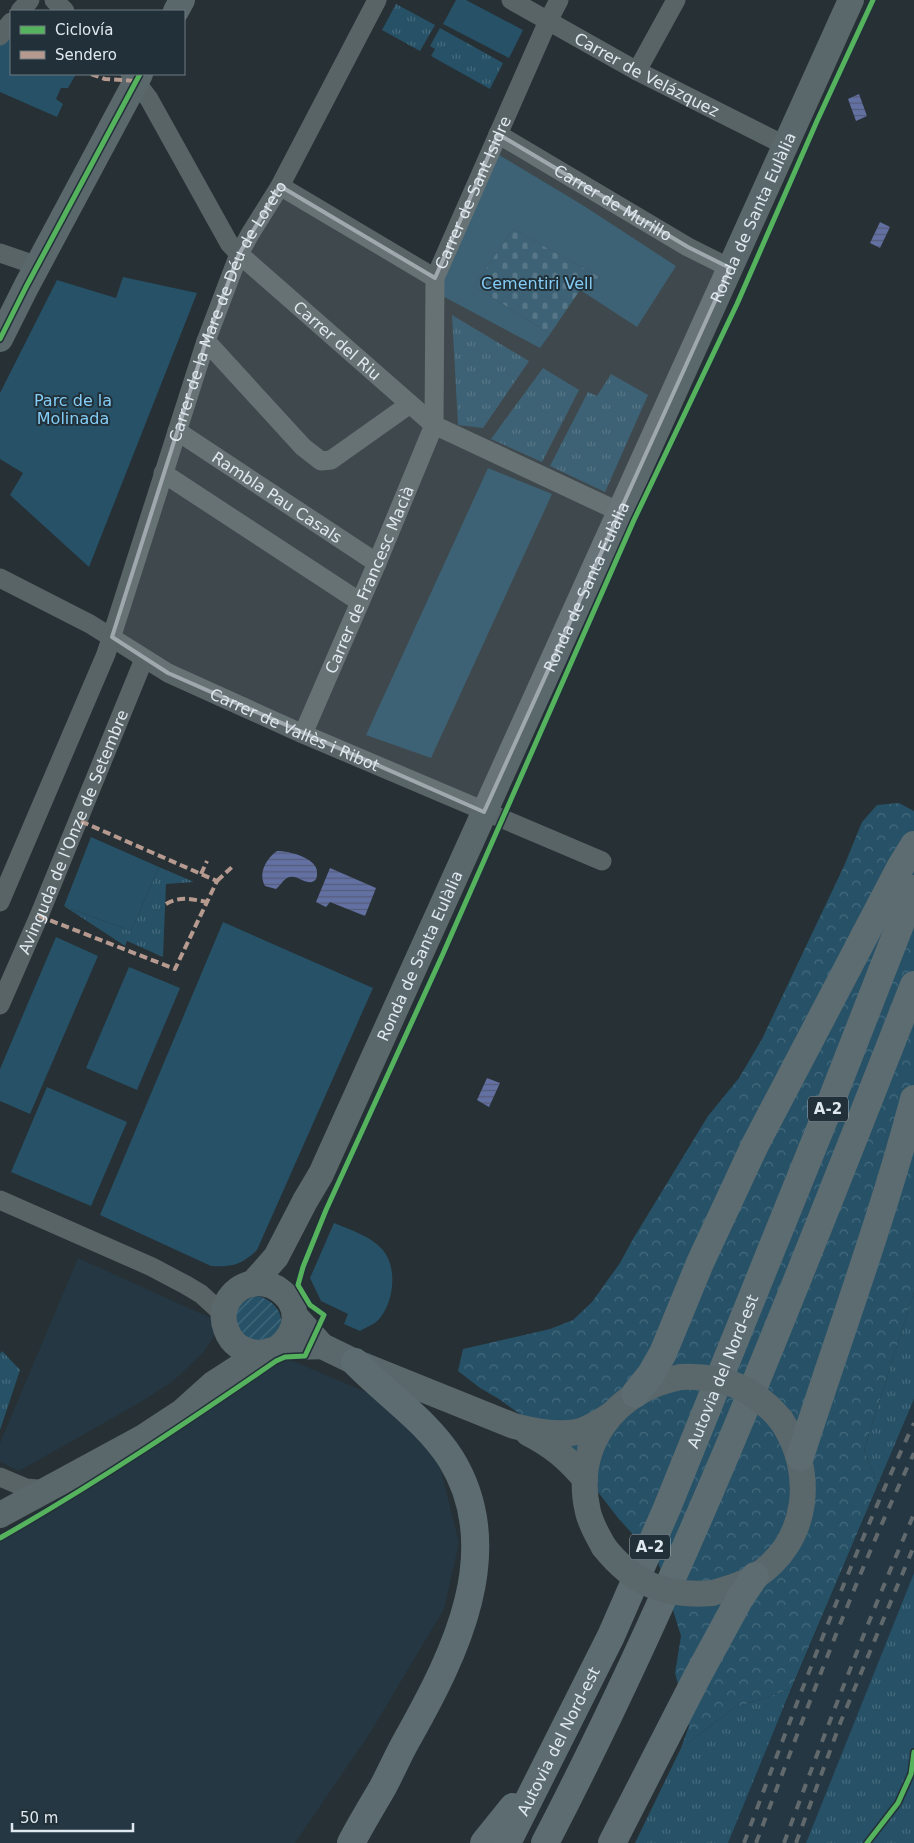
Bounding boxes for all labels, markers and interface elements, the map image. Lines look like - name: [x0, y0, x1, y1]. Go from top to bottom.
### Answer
- legend: [10, 10, 185, 75]
- text: Ciclovía: [55, 21, 113, 39]
- street label: Carrer de Velázquez: [571, 28, 722, 120]
- text: Sendero: [55, 46, 117, 64]
- street label: Carrer de Sant Isidre: [431, 113, 515, 272]
- street label: Ronda de Santa Eulàlia: [706, 129, 800, 306]
- street label: Carrer de Murillo: [551, 160, 676, 245]
- street label: Carrer de la Mare de Déu de Loreto: [165, 177, 290, 444]
- park label: Cementiri Vell: [481, 274, 593, 293]
- street label: Carrer del Riu: [290, 297, 385, 384]
- park label: Parc de la Molinada: [34, 391, 112, 428]
- street label: Rambla Pau Casals: [209, 447, 346, 547]
- street label: Carrer de Francesc Macià: [321, 483, 417, 676]
- street label: Ronda de Santa Eulàlia: [539, 498, 633, 675]
- street label: Carrer de Vallès i Ribot: [207, 684, 382, 775]
- street label: Avinguda de l'Onze de Setembre: [14, 707, 132, 957]
- street label: Ronda de Santa Eulàlia: [373, 868, 466, 1044]
- road number: A-2: [808, 1096, 848, 1122]
- street label: Autovia del Nord-est: [683, 1292, 762, 1451]
- road number: A-2: [630, 1534, 670, 1560]
- street label: Autovia del Nord-est: [513, 1664, 603, 1819]
- scale bar: [12, 1800, 134, 1832]
- text: 50 m: [20, 1809, 58, 1827]

